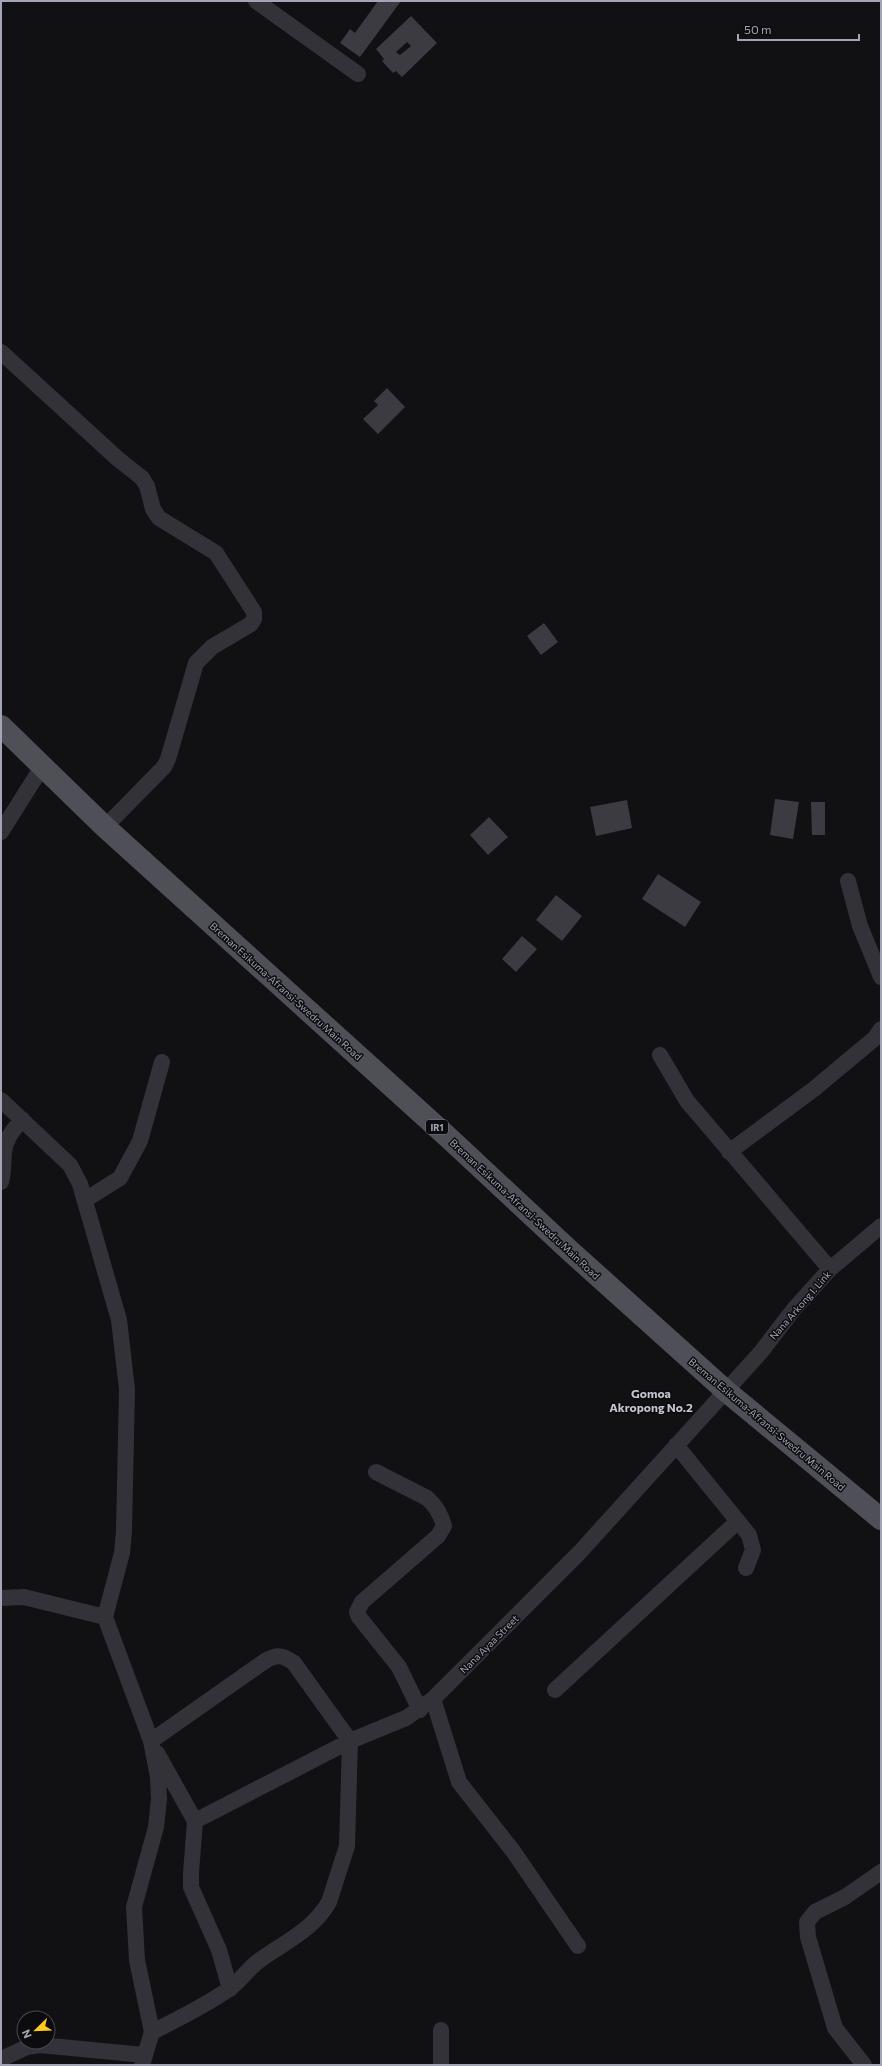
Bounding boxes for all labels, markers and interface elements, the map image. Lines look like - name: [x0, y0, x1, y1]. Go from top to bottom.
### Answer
- scale bar: [738, 16, 859, 42]
- text: 50 m: [744, 22, 772, 36]
- street label: Breman Esikuma-Afransi-Swedru Main Road: [208, 920, 365, 1063]
- road number: IR1: [426, 1120, 448, 1134]
- street label: Breman Esikuma-Afransi-Swedru Main Road: [448, 1136, 602, 1282]
- street label: Nana Arkong I. Link: [767, 1268, 834, 1342]
- street label: Breman Esikuma-Afransi-Swedru Main Road: [686, 1355, 848, 1493]
- district label: Gomoa Akropong No.2: [609, 1386, 693, 1414]
- street label: Nana Ayaa Street: [457, 1612, 521, 1676]
- north arrow: [16, 2010, 56, 2050]
- text: N: [19, 2028, 34, 2040]

